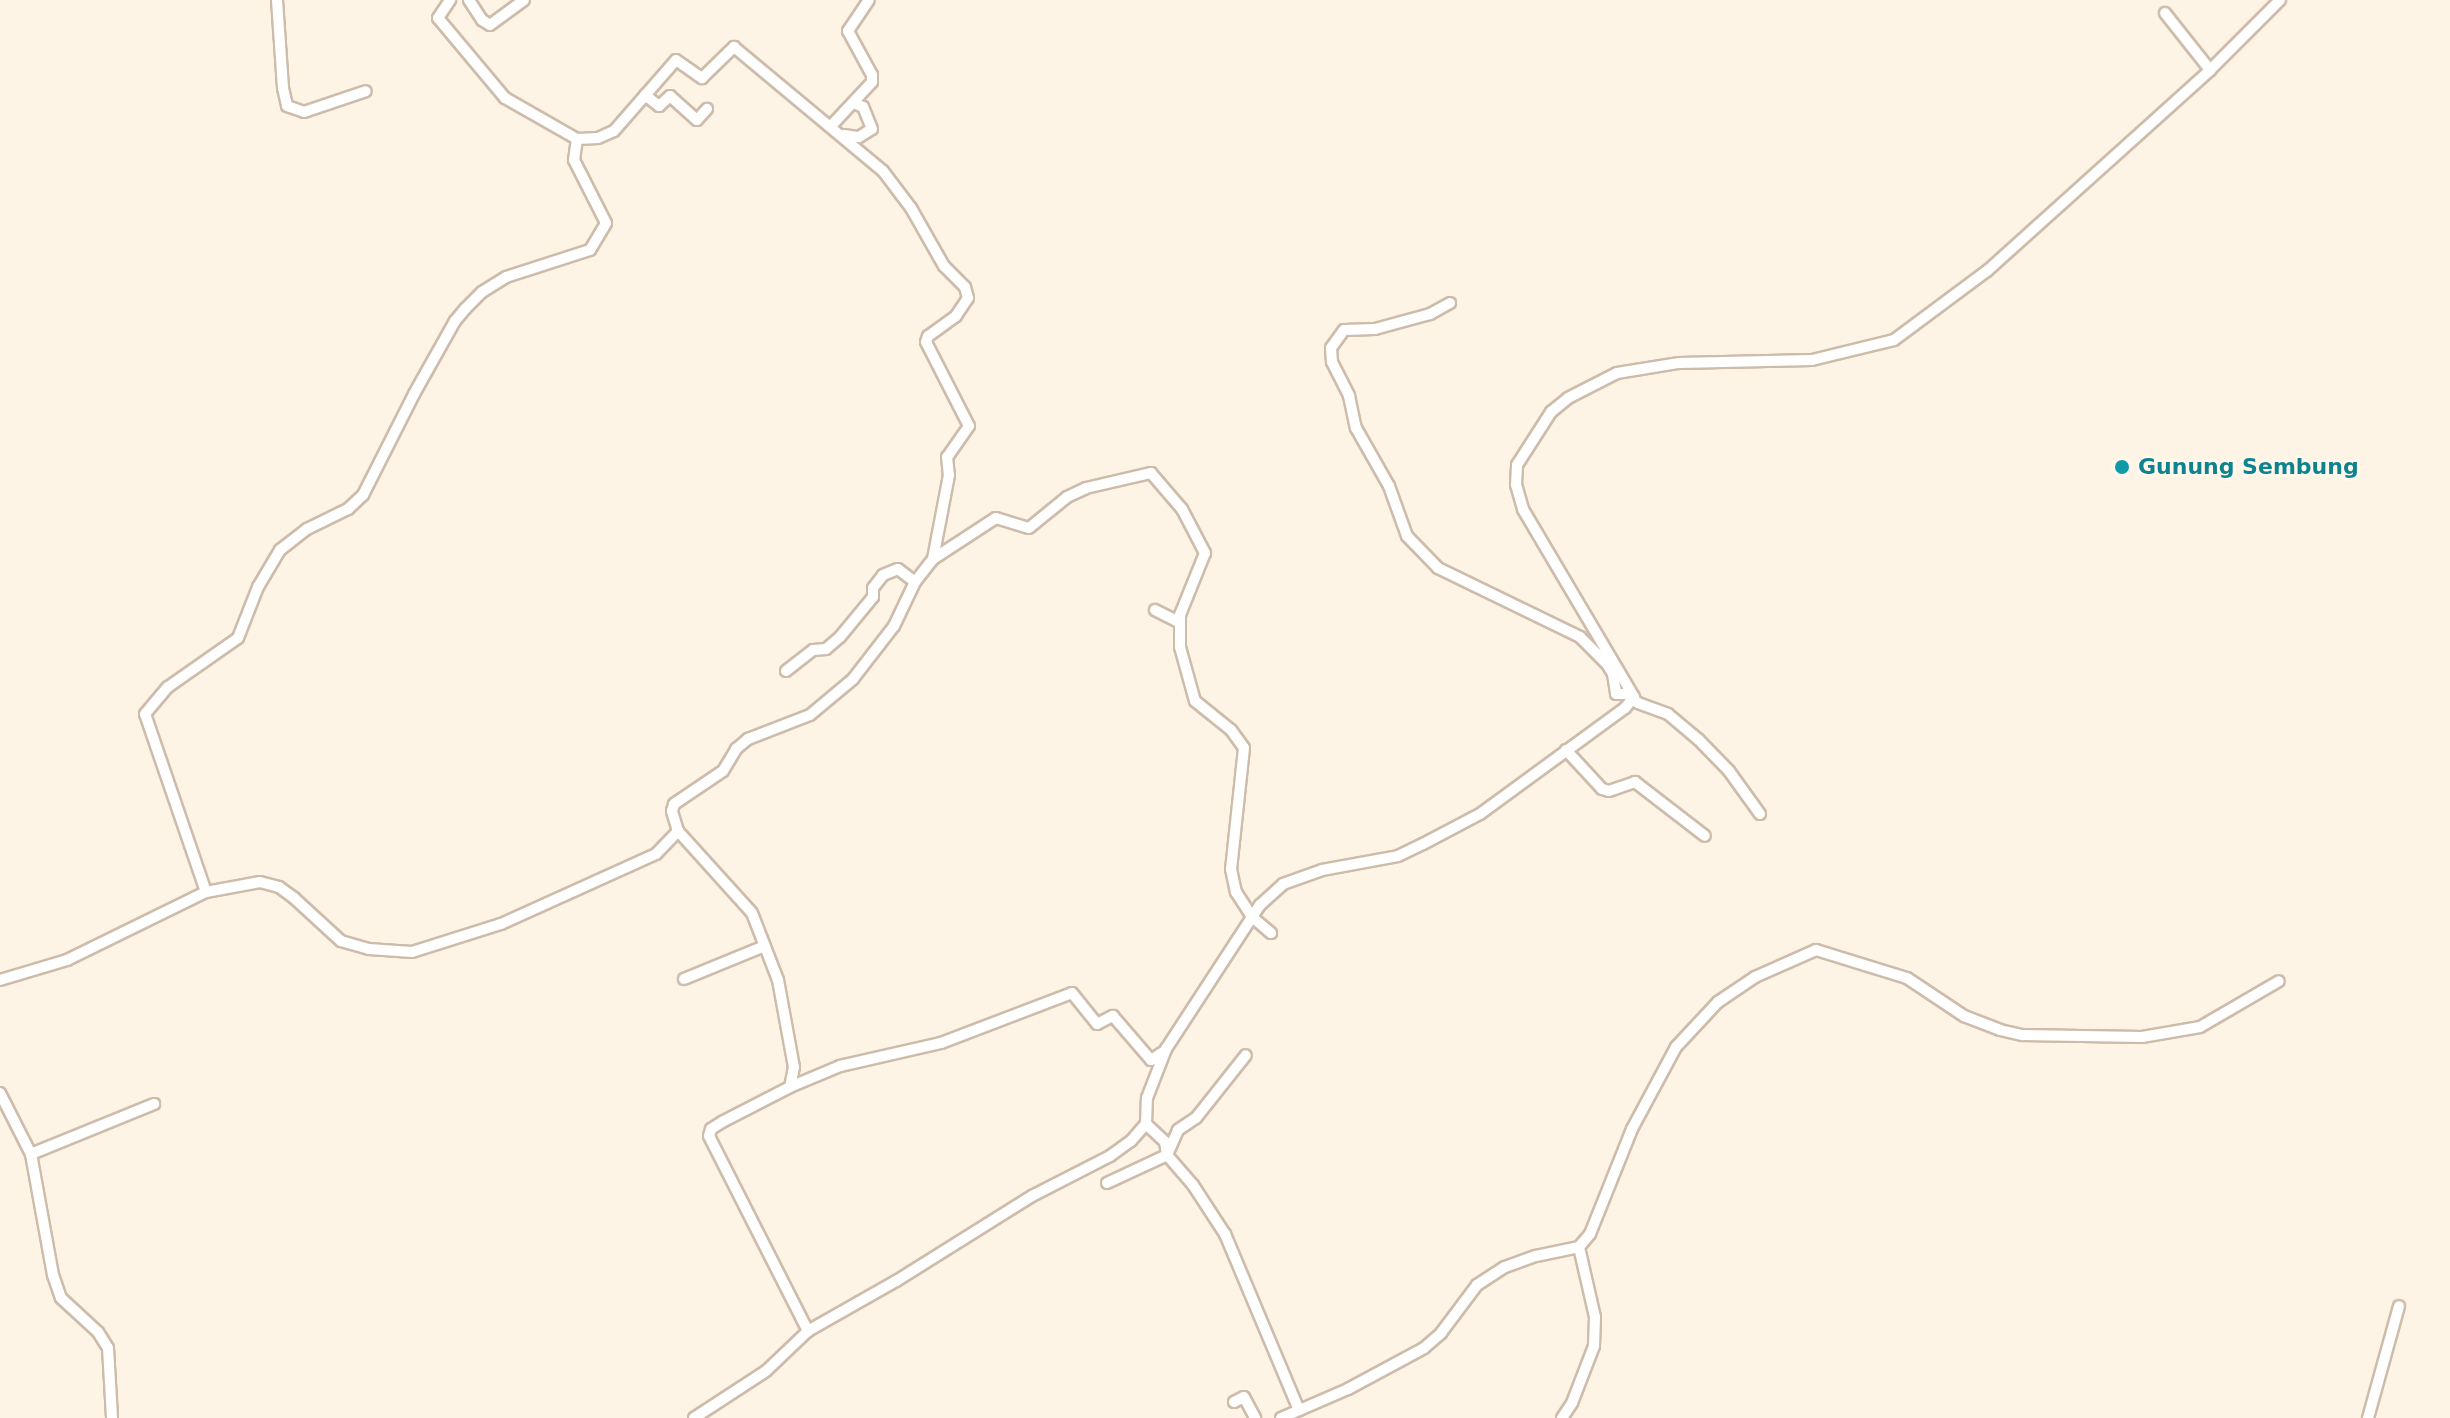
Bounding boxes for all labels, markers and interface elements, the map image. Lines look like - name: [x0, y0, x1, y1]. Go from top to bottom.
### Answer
- place label: Gunung Sembung: [2138, 454, 2359, 480]
- marker: Gunung Sembung: [2113, 458, 2131, 476]

